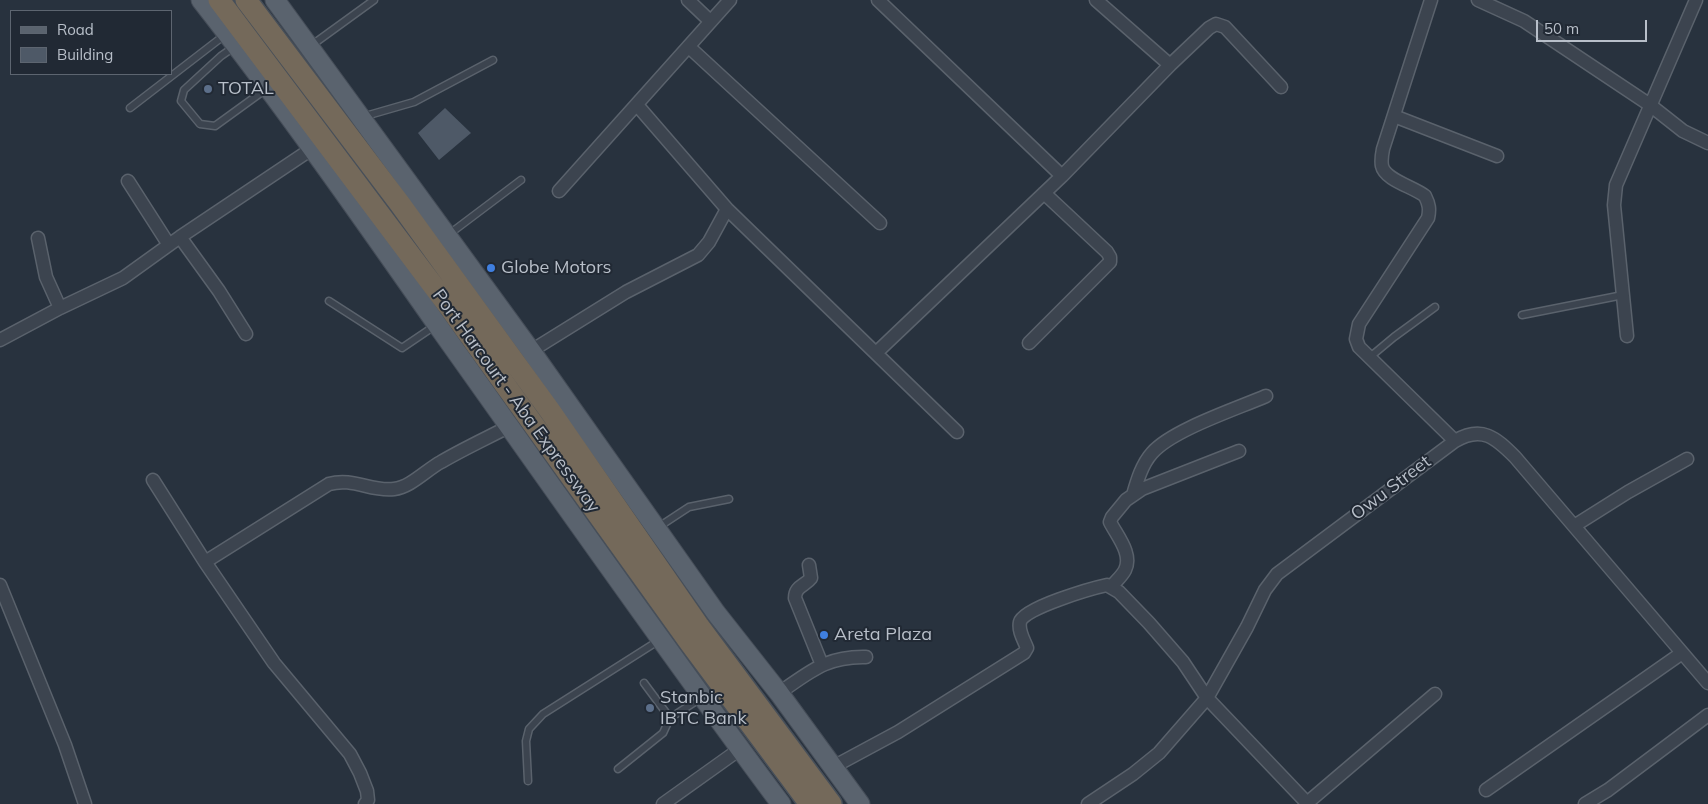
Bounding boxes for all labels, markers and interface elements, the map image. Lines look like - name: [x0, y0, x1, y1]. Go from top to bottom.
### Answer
- legend: [10, 10, 172, 75]
- scale bar: [1538, 10, 1649, 42]
- text: 50 m: [1544, 19, 1579, 38]
- text: Road: [57, 20, 94, 39]
- text: Building: [57, 45, 113, 64]
- place label: TOTAL: [218, 78, 274, 100]
- marker: TOTAL: [202, 83, 214, 95]
- place label: Globe Motors: [501, 257, 612, 279]
- marker: Globe Motors: [485, 262, 497, 274]
- street label: Port Harcourt - Aba Expressway: [428, 285, 604, 517]
- street label: Owu Street: [1347, 451, 1435, 525]
- place label: Areta Plaza: [834, 624, 932, 646]
- marker: Areta Plaza: [818, 629, 830, 641]
- place label: Stanbic IBTC Bank: [660, 687, 747, 730]
- marker: Stanbic IBTC Bank: [644, 702, 656, 714]

